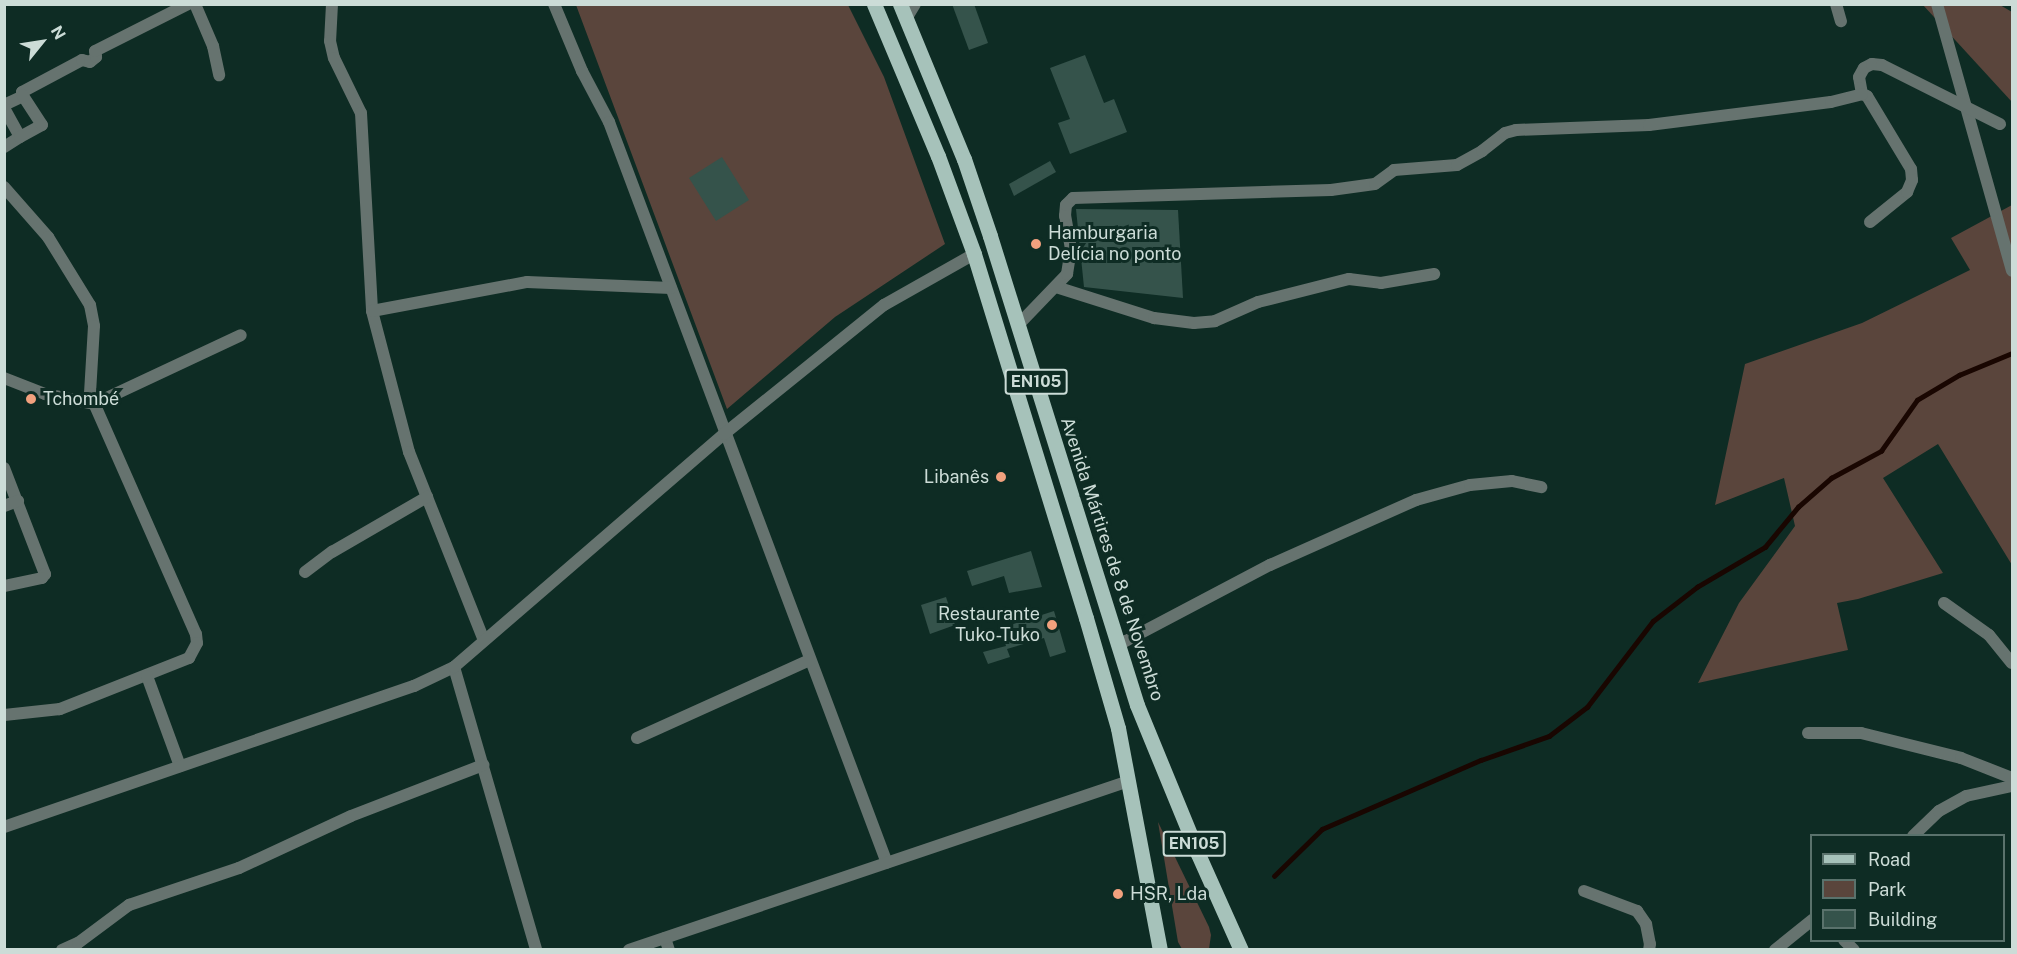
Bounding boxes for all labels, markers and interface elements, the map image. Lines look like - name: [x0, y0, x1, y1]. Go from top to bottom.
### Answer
- north arrow: [12, 12, 72, 72]
- text: N: [47, 23, 69, 43]
- place label: Hamburgaria Delícia no ponto: [1048, 223, 1182, 266]
- marker: Hamburgaria Delícia no ponto: [1029, 237, 1043, 251]
- road number: EN105: [1004, 369, 1068, 395]
- place label: Tchombé: [43, 388, 119, 410]
- marker: Tchombé: [24, 392, 38, 406]
- street label: Avenida Mártires de 8 de Novembro: [1056, 414, 1168, 704]
- place label: Libanês: [924, 466, 989, 488]
- marker: Libanês: [994, 470, 1008, 484]
- place label: Restaurante Tuko-Tuko: [938, 604, 1040, 646]
- marker: Restaurante Tuko-Tuko: [1045, 618, 1059, 632]
- road number: EN105: [1162, 831, 1226, 857]
- legend: [1810, 834, 2005, 942]
- text: Road: [1868, 849, 1911, 870]
- text: Park: [1868, 879, 1906, 900]
- place label: HSR, Lda: [1130, 883, 1207, 905]
- marker: HSR, Lda: [1111, 887, 1125, 901]
- text: Building: [1868, 909, 1937, 930]

